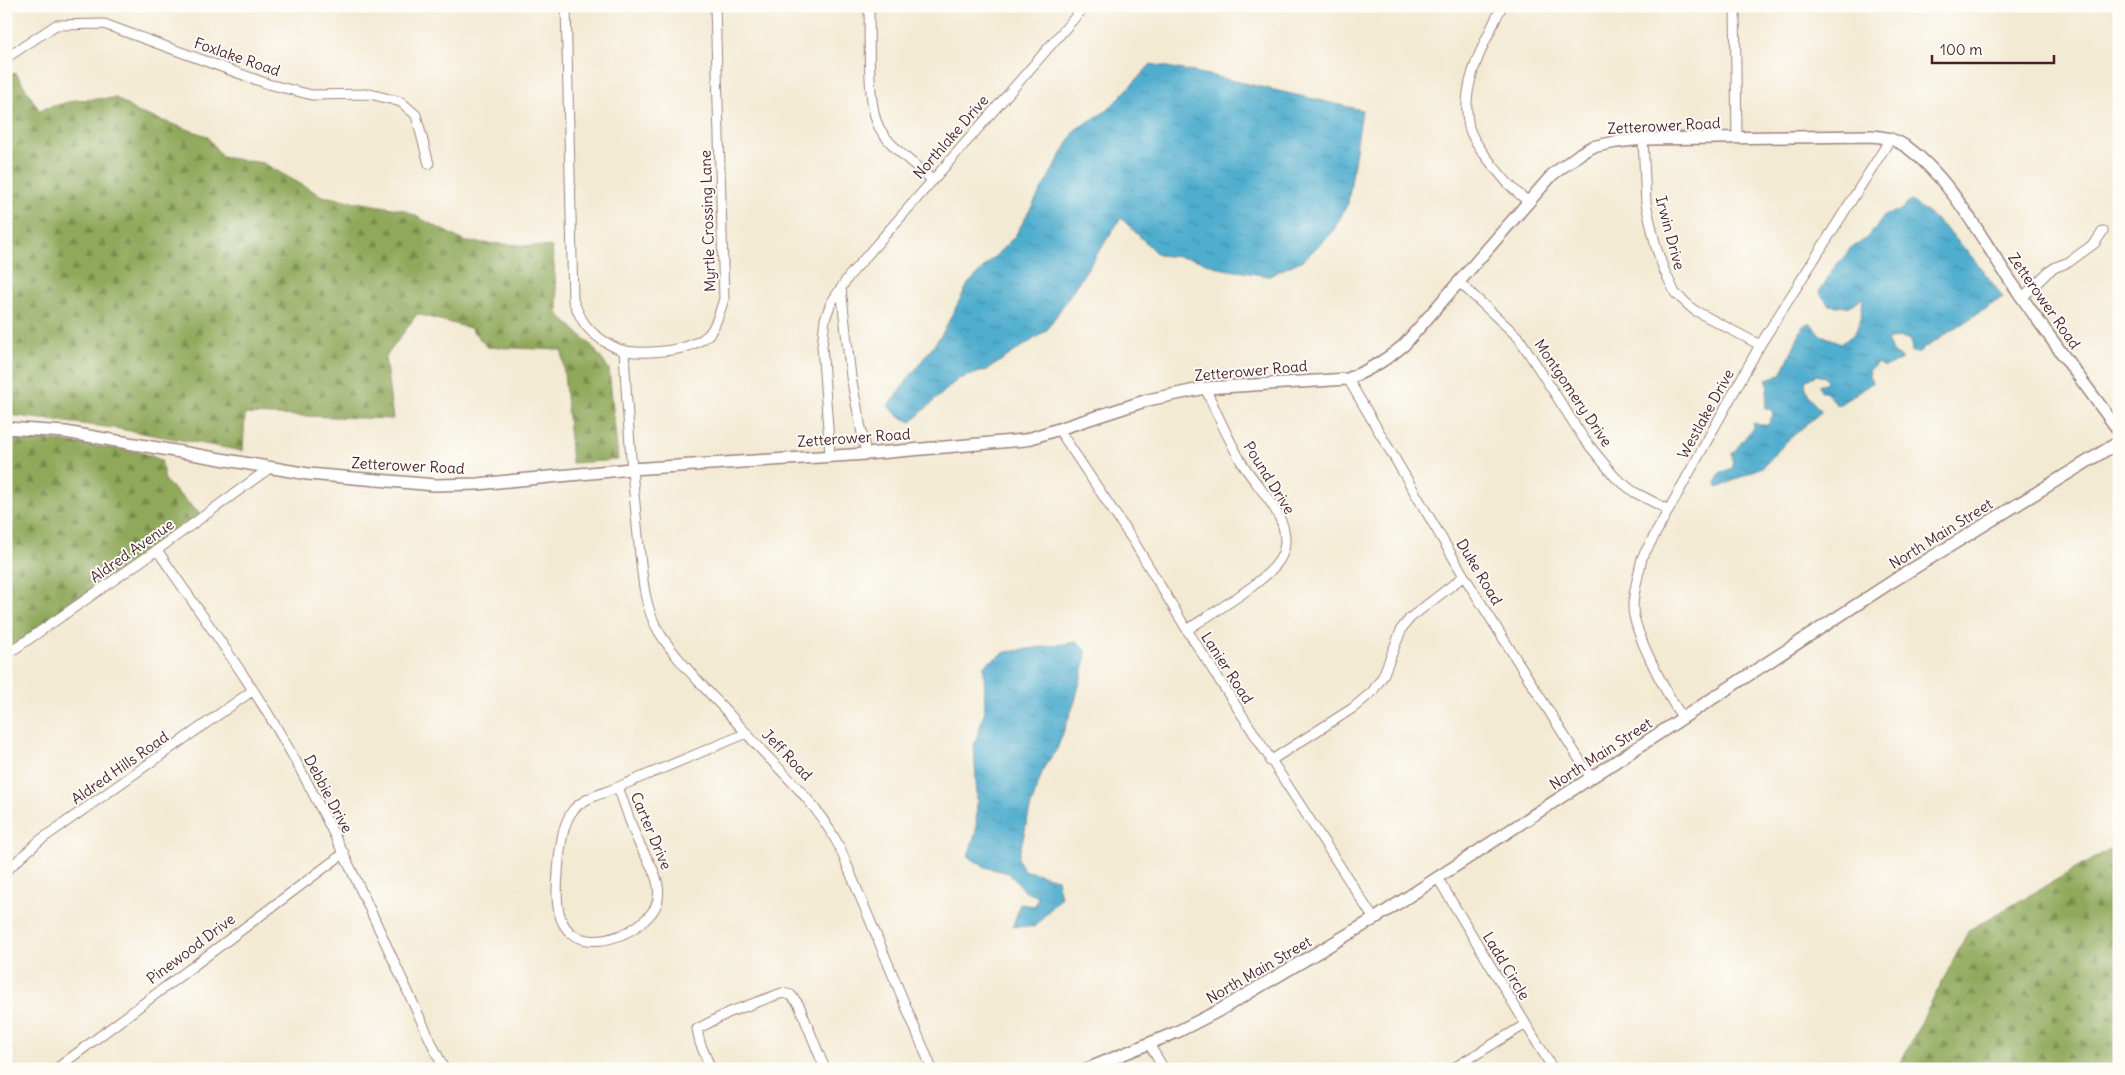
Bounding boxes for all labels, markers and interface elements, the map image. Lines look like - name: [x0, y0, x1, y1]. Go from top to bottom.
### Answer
- scale bar: [1932, 32, 2055, 64]
- street label: Foxlake Road: [192, 33, 283, 80]
- text: 100 m: [1940, 40, 1982, 59]
- street label: Northlake Drive: [909, 91, 992, 183]
- street label: Zetterower Road: [1607, 113, 1721, 138]
- street label: Myrtle Crossing Lane: [696, 150, 719, 292]
- street label: Irwin Drive: [1652, 194, 1689, 272]
- street label: Zetterower Road: [2004, 249, 2085, 353]
- street label: Montgomery Drive: [1530, 335, 1616, 450]
- street label: Zetterower Road: [1194, 356, 1308, 385]
- street label: Westlake Drive: [1673, 366, 1738, 462]
- street label: Zetterower Road: [797, 424, 911, 451]
- street label: Pound Drive: [1240, 438, 1299, 518]
- street label: Zetterower Road: [351, 453, 465, 478]
- street label: North Main Street: [1886, 494, 1996, 573]
- street label: Aldred Avenue: [86, 515, 177, 587]
- street label: Duke Road: [1452, 535, 1507, 608]
- street label: Lanier Road: [1197, 628, 1258, 707]
- street label: North Main Street: [1546, 713, 1656, 794]
- street label: Jeff Road: [758, 725, 817, 784]
- street label: Aldred Hills Road: [67, 727, 172, 808]
- street label: Debbie Drive: [300, 751, 357, 836]
- street label: Carter Drive: [627, 789, 676, 873]
- street label: Pinewood Drive: [143, 909, 239, 988]
- street label: Ladd Circle: [1479, 928, 1534, 1003]
- street label: North Main Street: [1203, 932, 1315, 1007]

